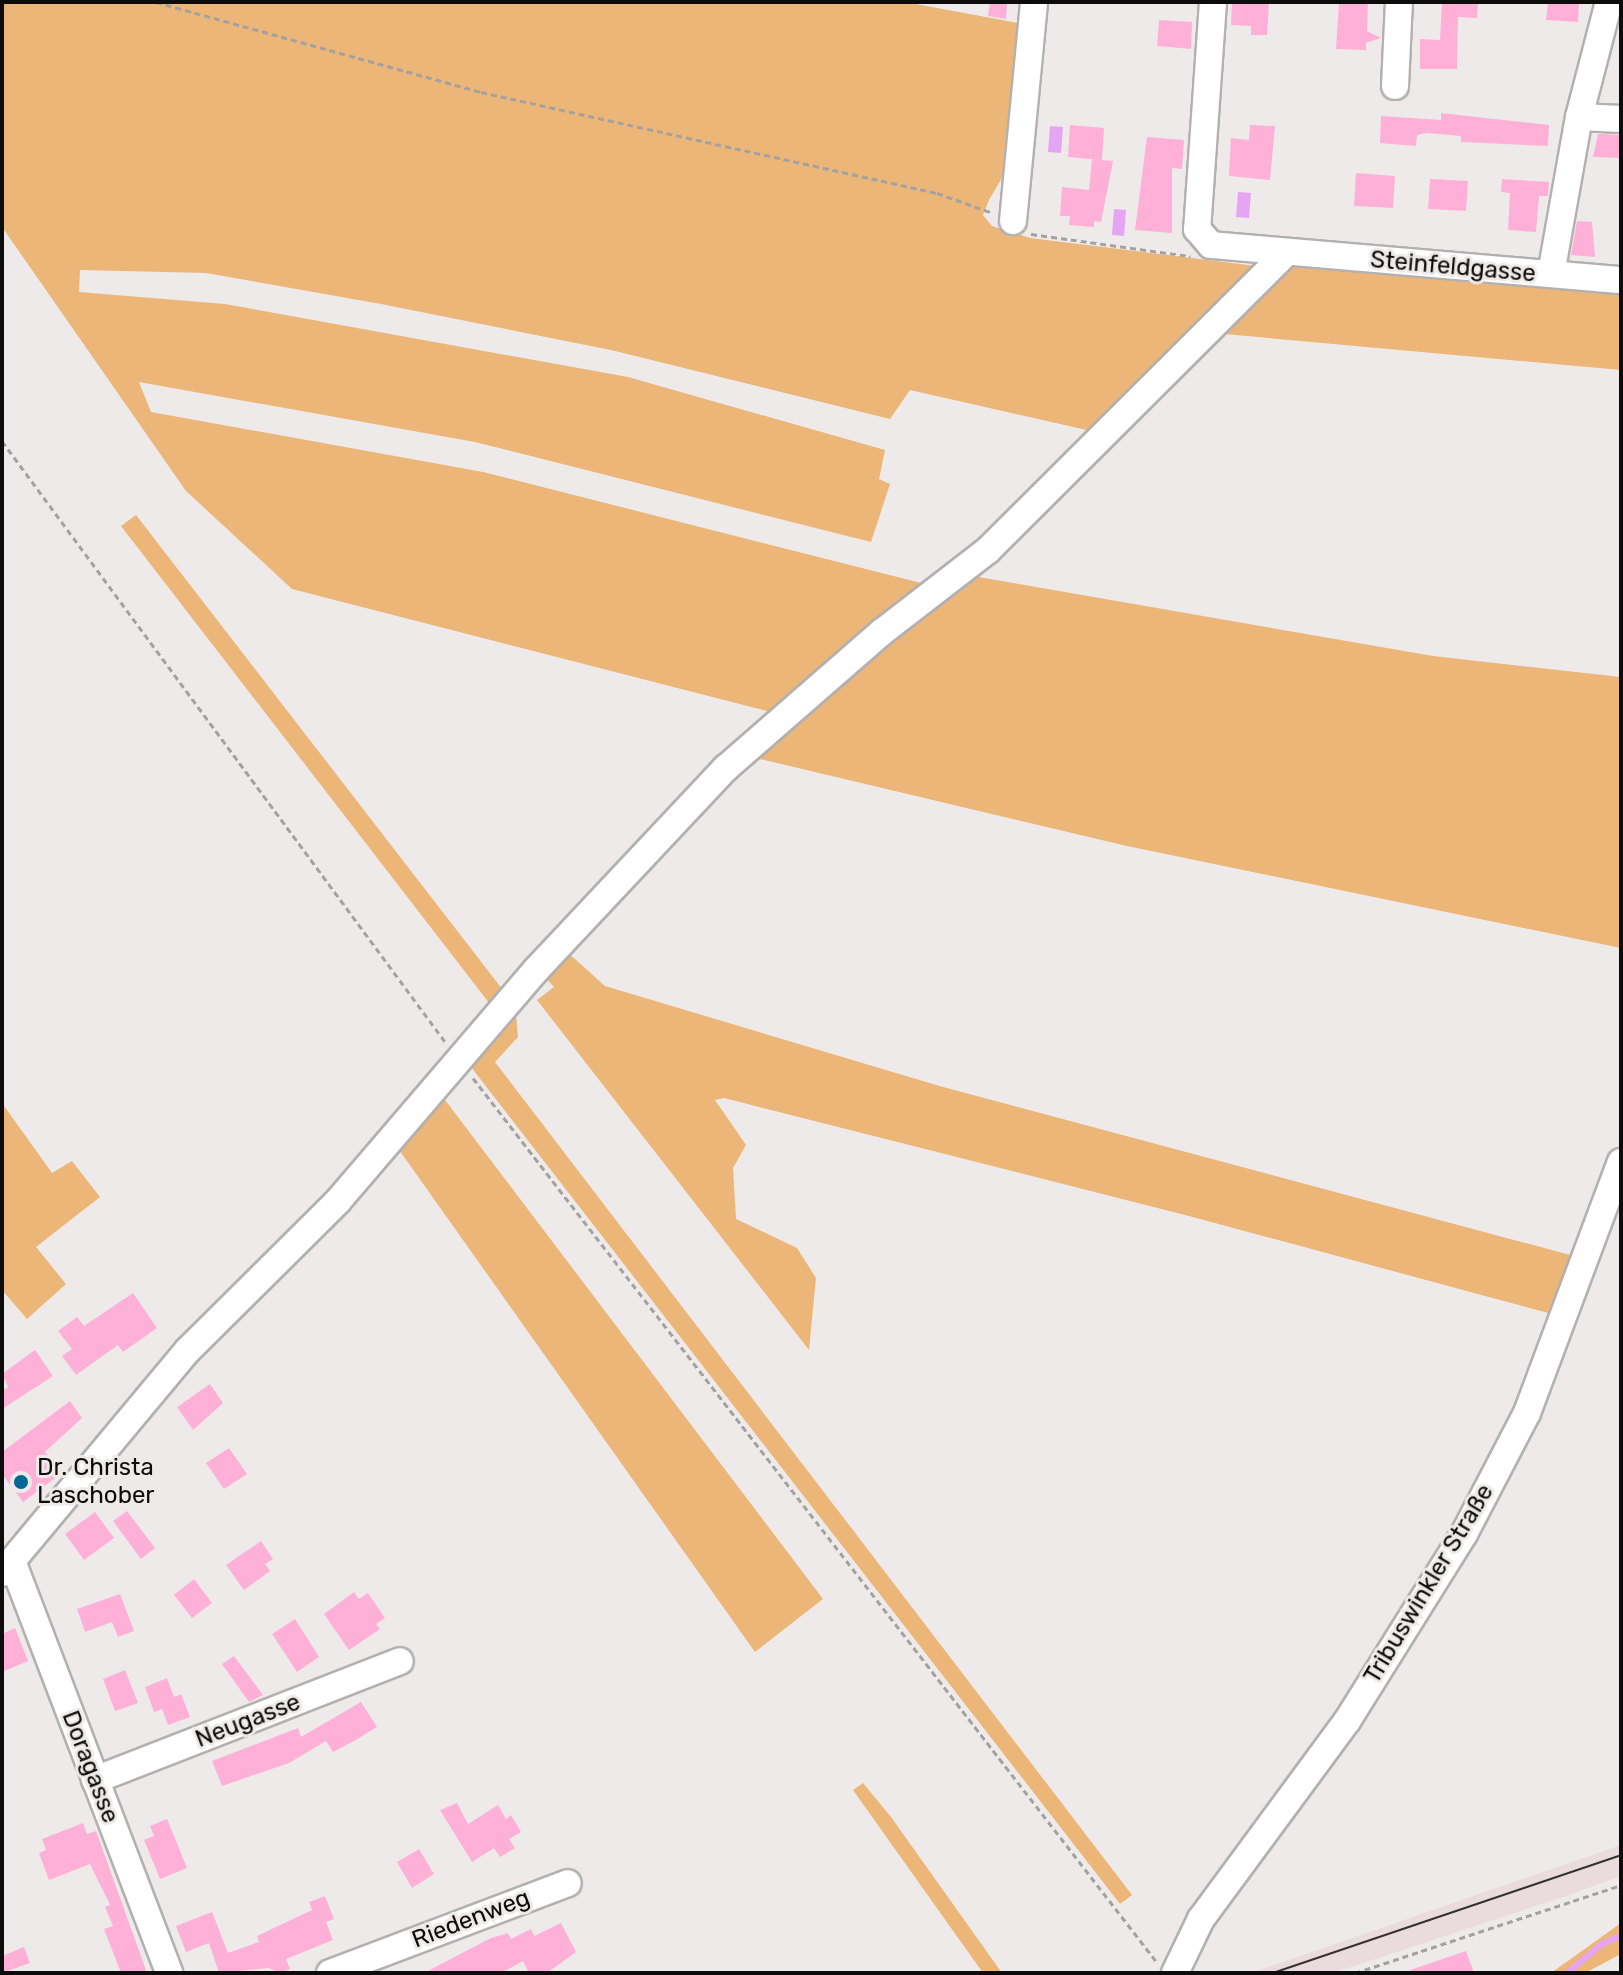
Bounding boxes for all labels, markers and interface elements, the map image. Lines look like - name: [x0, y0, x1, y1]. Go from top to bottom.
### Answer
- street label: Steinfeldgasse: [1369, 245, 1537, 289]
- place label: Dr. Christa Laschober: [37, 1454, 154, 1510]
- marker: Dr. Christa Laschober: [12, 1473, 30, 1491]
- street label: Tribuswinkler Straße: [1358, 1479, 1500, 1689]
- street label: Neugasse: [191, 1688, 305, 1754]
- street label: Doragasse: [55, 1707, 125, 1827]
- street label: Riedenweg: [408, 1883, 534, 1955]

